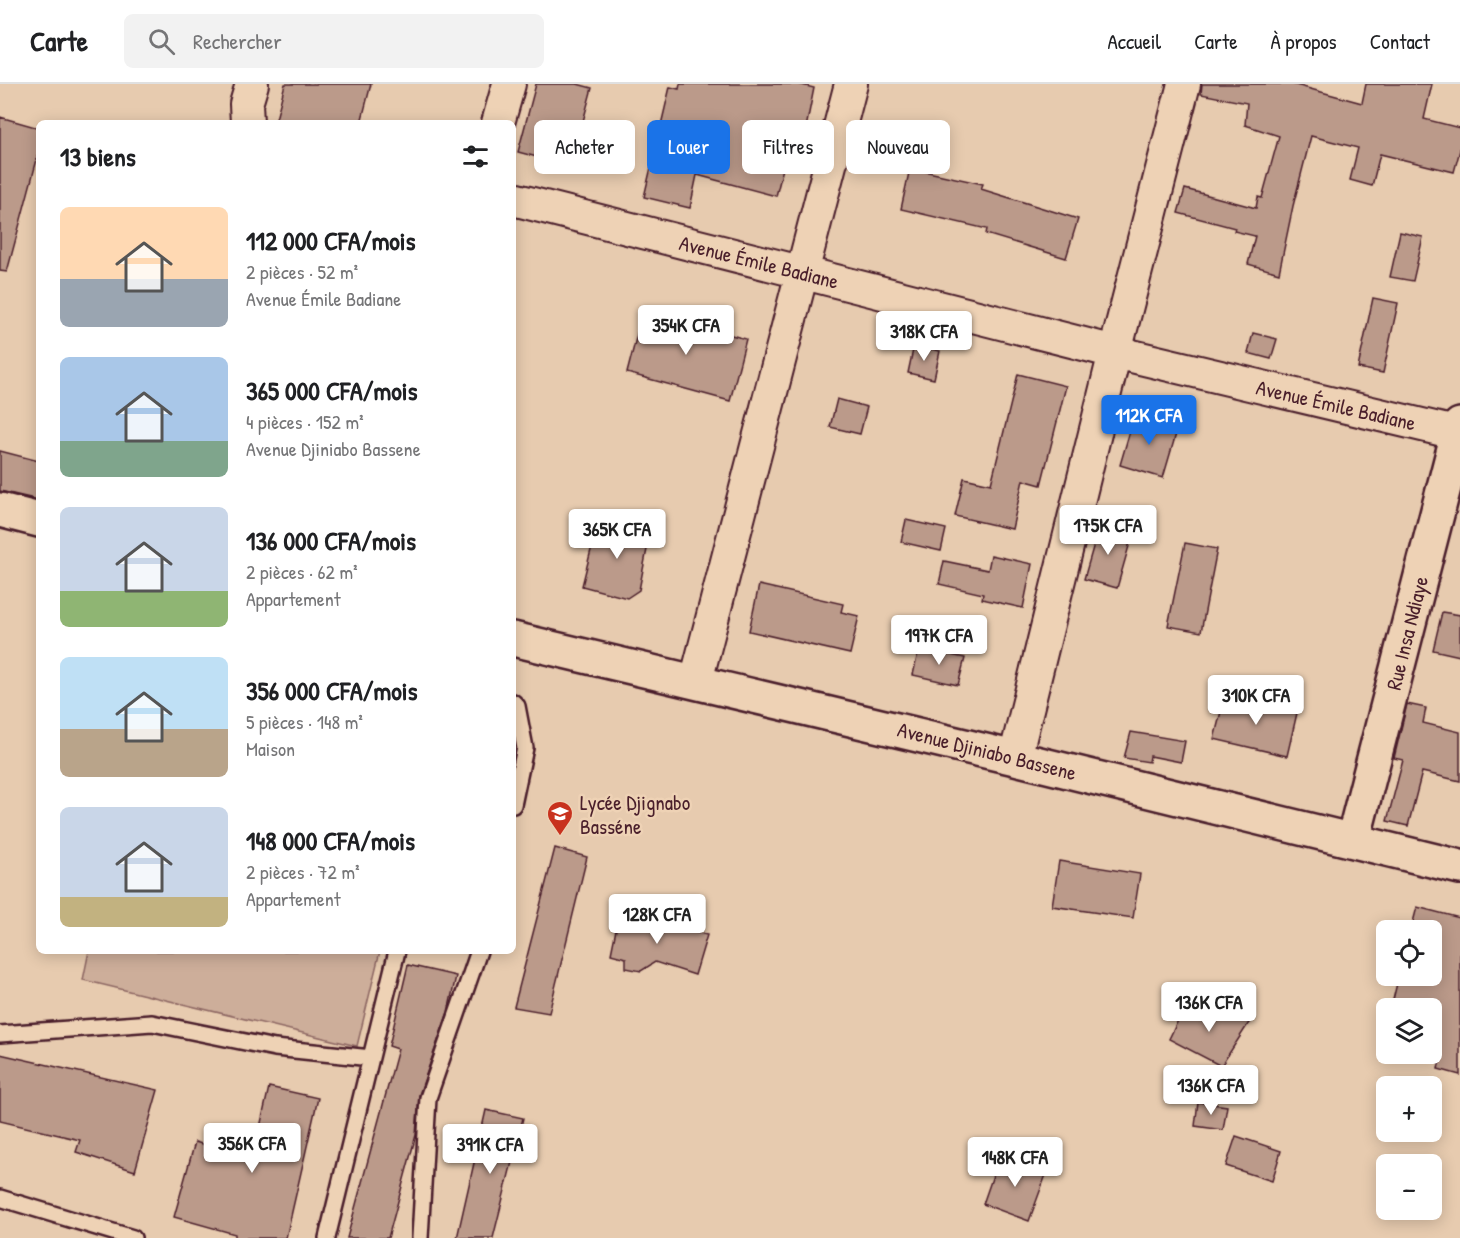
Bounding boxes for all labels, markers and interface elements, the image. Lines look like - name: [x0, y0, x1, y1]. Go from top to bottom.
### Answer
- search box: [124, 14, 544, 68]
- text: Carte: [30, 22, 88, 60]
- icon: search: [145, 25, 178, 58]
- text: Rechercher: [193, 26, 282, 56]
- text: Accueil: [1108, 27, 1161, 56]
- text: Carte: [1194, 27, 1238, 56]
- text: À propos: [1271, 27, 1337, 56]
- text: Contact: [1370, 27, 1430, 56]
- chip: Acheter: [534, 120, 635, 174]
- chip: Louer: [647, 120, 730, 174]
- chip: Filtres: [742, 120, 834, 174]
- chip: Nouveau: [846, 120, 950, 174]
- text: 13 biens: [60, 139, 136, 174]
- icon: filters: [459, 140, 492, 173]
- text: 112 000 CFA/mois: [246, 223, 416, 258]
- street label: Avenue Émile Badiane: [676, 228, 842, 296]
- icon: home: [108, 231, 180, 303]
- text: 2 pièces · 52 m²: [246, 258, 358, 285]
- text: Avenue Émile Badiane: [246, 285, 401, 312]
- pin: 354K CFA: [624, 305, 748, 356]
- text: 354K CFA: [652, 311, 720, 338]
- pin: 318K CFA: [862, 311, 986, 362]
- text: 318K CFA: [890, 317, 958, 344]
- text: 365 000 CFA/mois: [246, 373, 418, 408]
- street label: Avenue Émile Badiane: [1253, 373, 1419, 437]
- icon: home: [108, 381, 180, 453]
- pin: 112K CFA: [1087, 395, 1211, 446]
- text: 112K CFA: [1115, 401, 1183, 428]
- text: 4 pièces · 152 m²: [246, 408, 364, 435]
- text: Avenue Djiniabo Bassene: [246, 435, 421, 462]
- pin: 175K CFA: [1046, 505, 1170, 556]
- pin: 365K CFA: [555, 509, 679, 560]
- text: 175K CFA: [1074, 511, 1142, 538]
- text: 365K CFA: [583, 515, 651, 542]
- text: 136 000 CFA/mois: [246, 523, 416, 558]
- icon: home: [108, 531, 180, 603]
- text: 2 pièces · 62 m²: [246, 558, 358, 585]
- street label: Rue Insa Ndiaye: [1379, 573, 1435, 693]
- text: Appartement: [246, 585, 341, 612]
- pin: 197K CFA: [877, 615, 1001, 666]
- text: 197K CFA: [905, 621, 973, 648]
- text: 356 000 CFA/mois: [246, 673, 418, 708]
- pin: 310K CFA: [1194, 675, 1318, 726]
- icon: home: [108, 681, 180, 753]
- text: 310K CFA: [1222, 681, 1290, 708]
- text: 5 pièces · 148 m²: [246, 708, 363, 735]
- street label: Avenue Djiniabo Bassene: [895, 715, 1079, 787]
- text: Maison: [246, 735, 295, 762]
- place label: Lycée Djignabo Basséne: [580, 788, 690, 841]
- school or university icon: Lycée Djignabo Basséne: [545, 799, 575, 837]
- text: 148 000 CFA/mois: [246, 823, 415, 858]
- icon: home: [108, 831, 180, 903]
- text: 2 pièces · 72 m²: [246, 858, 360, 885]
- text: Appartement: [246, 885, 341, 912]
- pin: 128K CFA: [595, 894, 719, 945]
- text: 128K CFA: [623, 900, 691, 927]
- map controls: [1376, 920, 1442, 1220]
- button: locate: [1376, 920, 1442, 986]
- pin: 136K CFA: [1147, 982, 1271, 1033]
- text: 136K CFA: [1175, 988, 1243, 1015]
- button: layers: [1376, 998, 1442, 1064]
- pin: 136K CFA: [1149, 1065, 1273, 1116]
- text: 136K CFA: [1177, 1071, 1245, 1098]
- button: +: [1376, 1076, 1442, 1142]
- pin: 356K CFA: [190, 1123, 314, 1174]
- pin: 391K CFA: [428, 1124, 552, 1175]
- text: 356K CFA: [218, 1129, 286, 1156]
- text: 391K CFA: [457, 1130, 523, 1157]
- pin: 148K CFA: [953, 1137, 1077, 1188]
- text: 148K CFA: [982, 1143, 1048, 1170]
- button: −: [1376, 1154, 1442, 1220]

